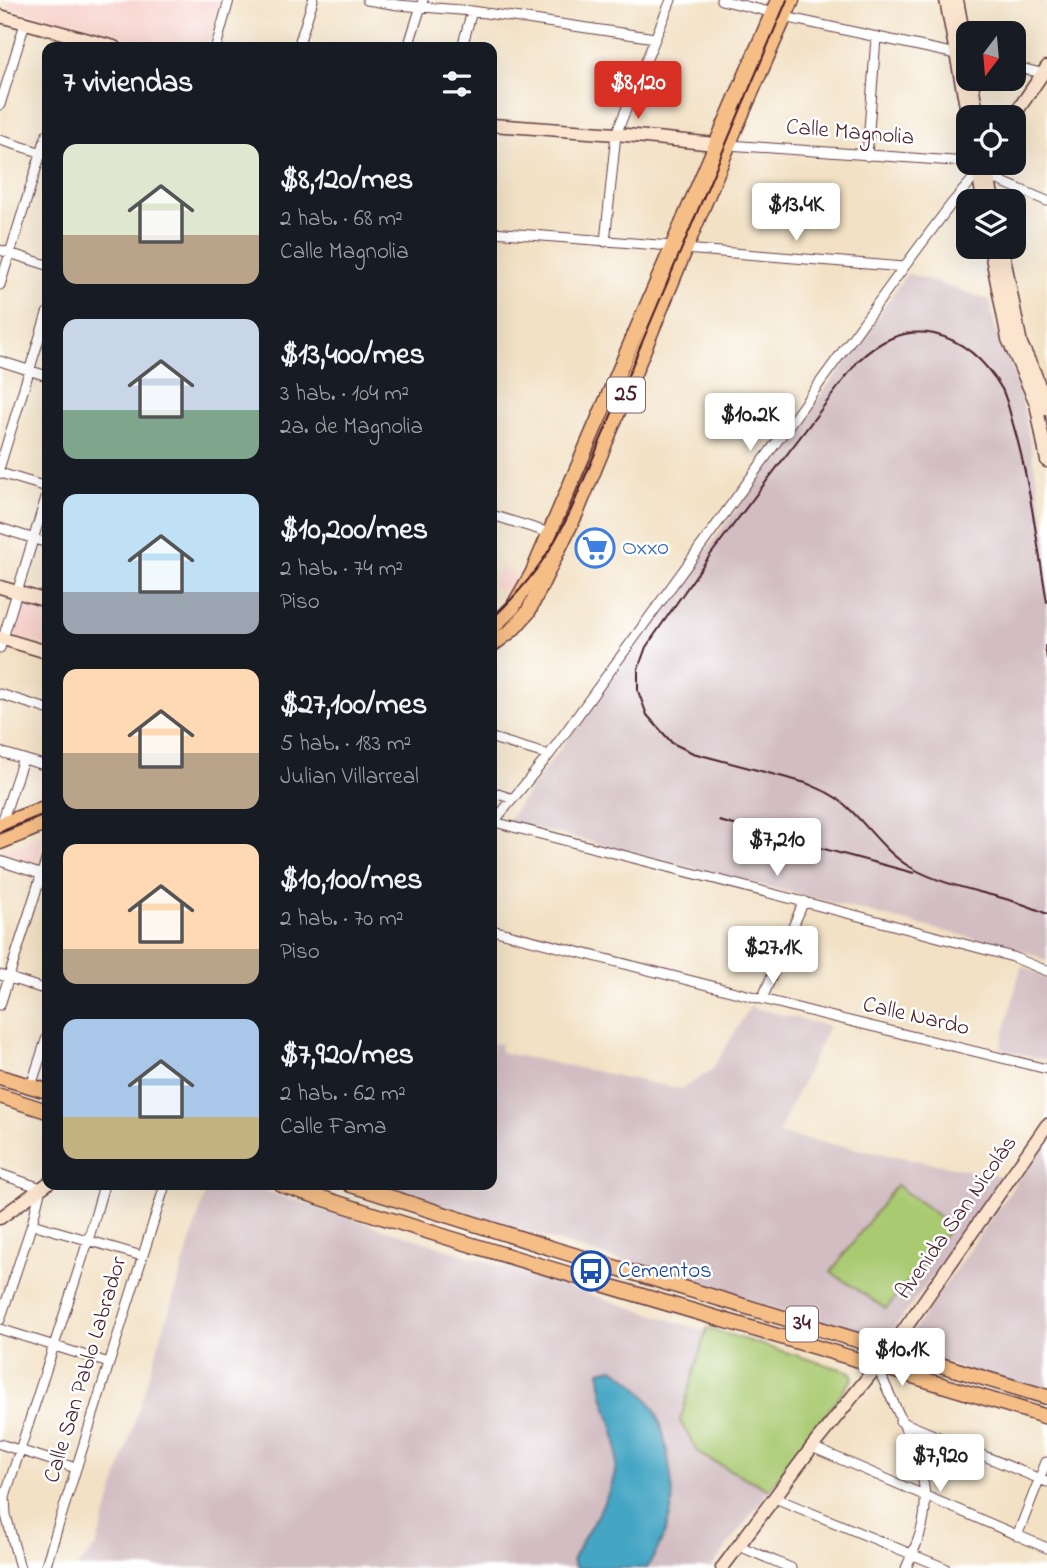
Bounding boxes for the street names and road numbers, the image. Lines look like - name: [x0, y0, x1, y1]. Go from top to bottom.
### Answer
- street label: Calle Magnolia: [784, 111, 915, 156]
- road number: 25: [607, 378, 645, 412]
- street label: Calle Nardo: [859, 989, 973, 1045]
- street label: Avenida San Nicolás: [888, 1129, 1026, 1307]
- street label: Calle San Pablo Labrador: [36, 1252, 136, 1487]
- road number: 34: [786, 1306, 818, 1342]

